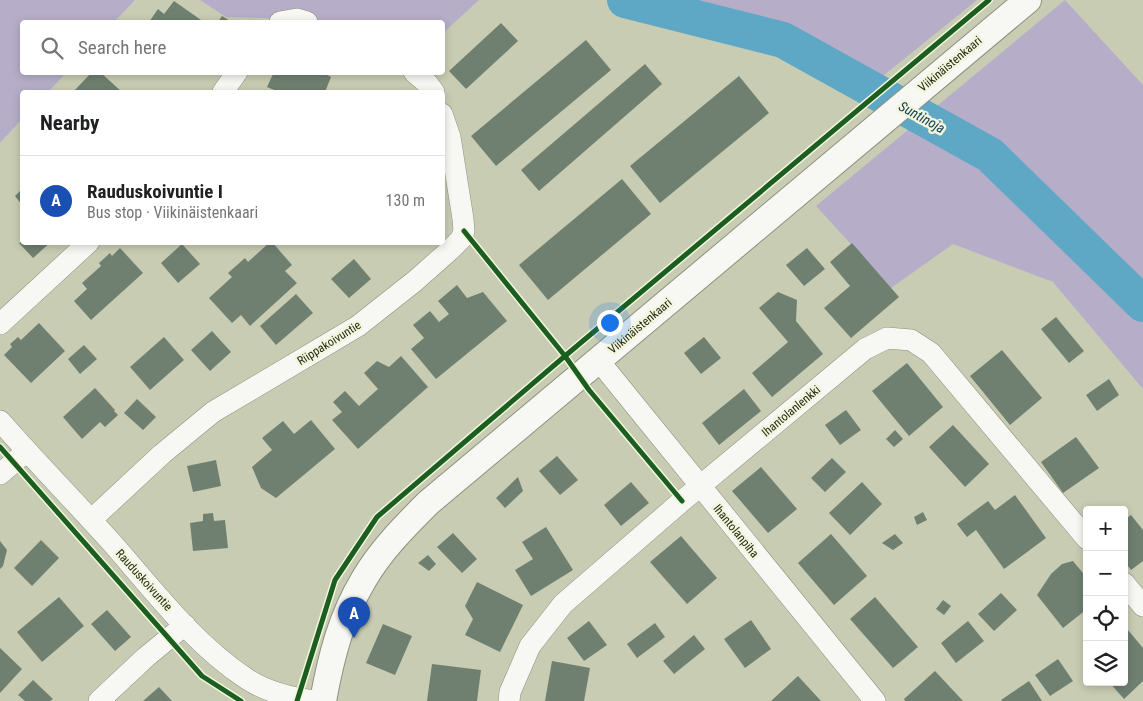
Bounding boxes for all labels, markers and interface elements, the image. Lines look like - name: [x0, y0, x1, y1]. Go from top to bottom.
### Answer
- search box: [20, 20, 445, 75]
- street label: Viikinäistenkaari: [915, 33, 985, 95]
- icon: search: [38, 34, 66, 62]
- text: Search here: [78, 36, 166, 59]
- water label: Suntinoja: [896, 98, 948, 136]
- text: Nearby: [40, 111, 99, 135]
- text: Rauduskoivuntie I: [87, 180, 223, 203]
- text: A: [51, 191, 61, 210]
- text: 130 m: [386, 191, 425, 210]
- text: Bus stop · Viikinäistenkaari: [87, 203, 258, 222]
- street label: Viikinäistenkaari: [605, 295, 675, 357]
- your location: [597, 310, 623, 336]
- street label: Riippakoivuntie: [295, 318, 364, 368]
- street label: Ihantolanlenkki: [759, 383, 823, 439]
- street label: Ihantolanpiha: [710, 502, 762, 561]
- map controls: [1083, 506, 1128, 686]
- button: +: [1083, 506, 1128, 551]
- street label: Rauduskoivuntie: [113, 546, 176, 614]
- button: −: [1083, 551, 1128, 596]
- button: locate: [1083, 596, 1128, 641]
- pin: A: [338, 597, 370, 638]
- button: layers: [1083, 641, 1128, 686]

